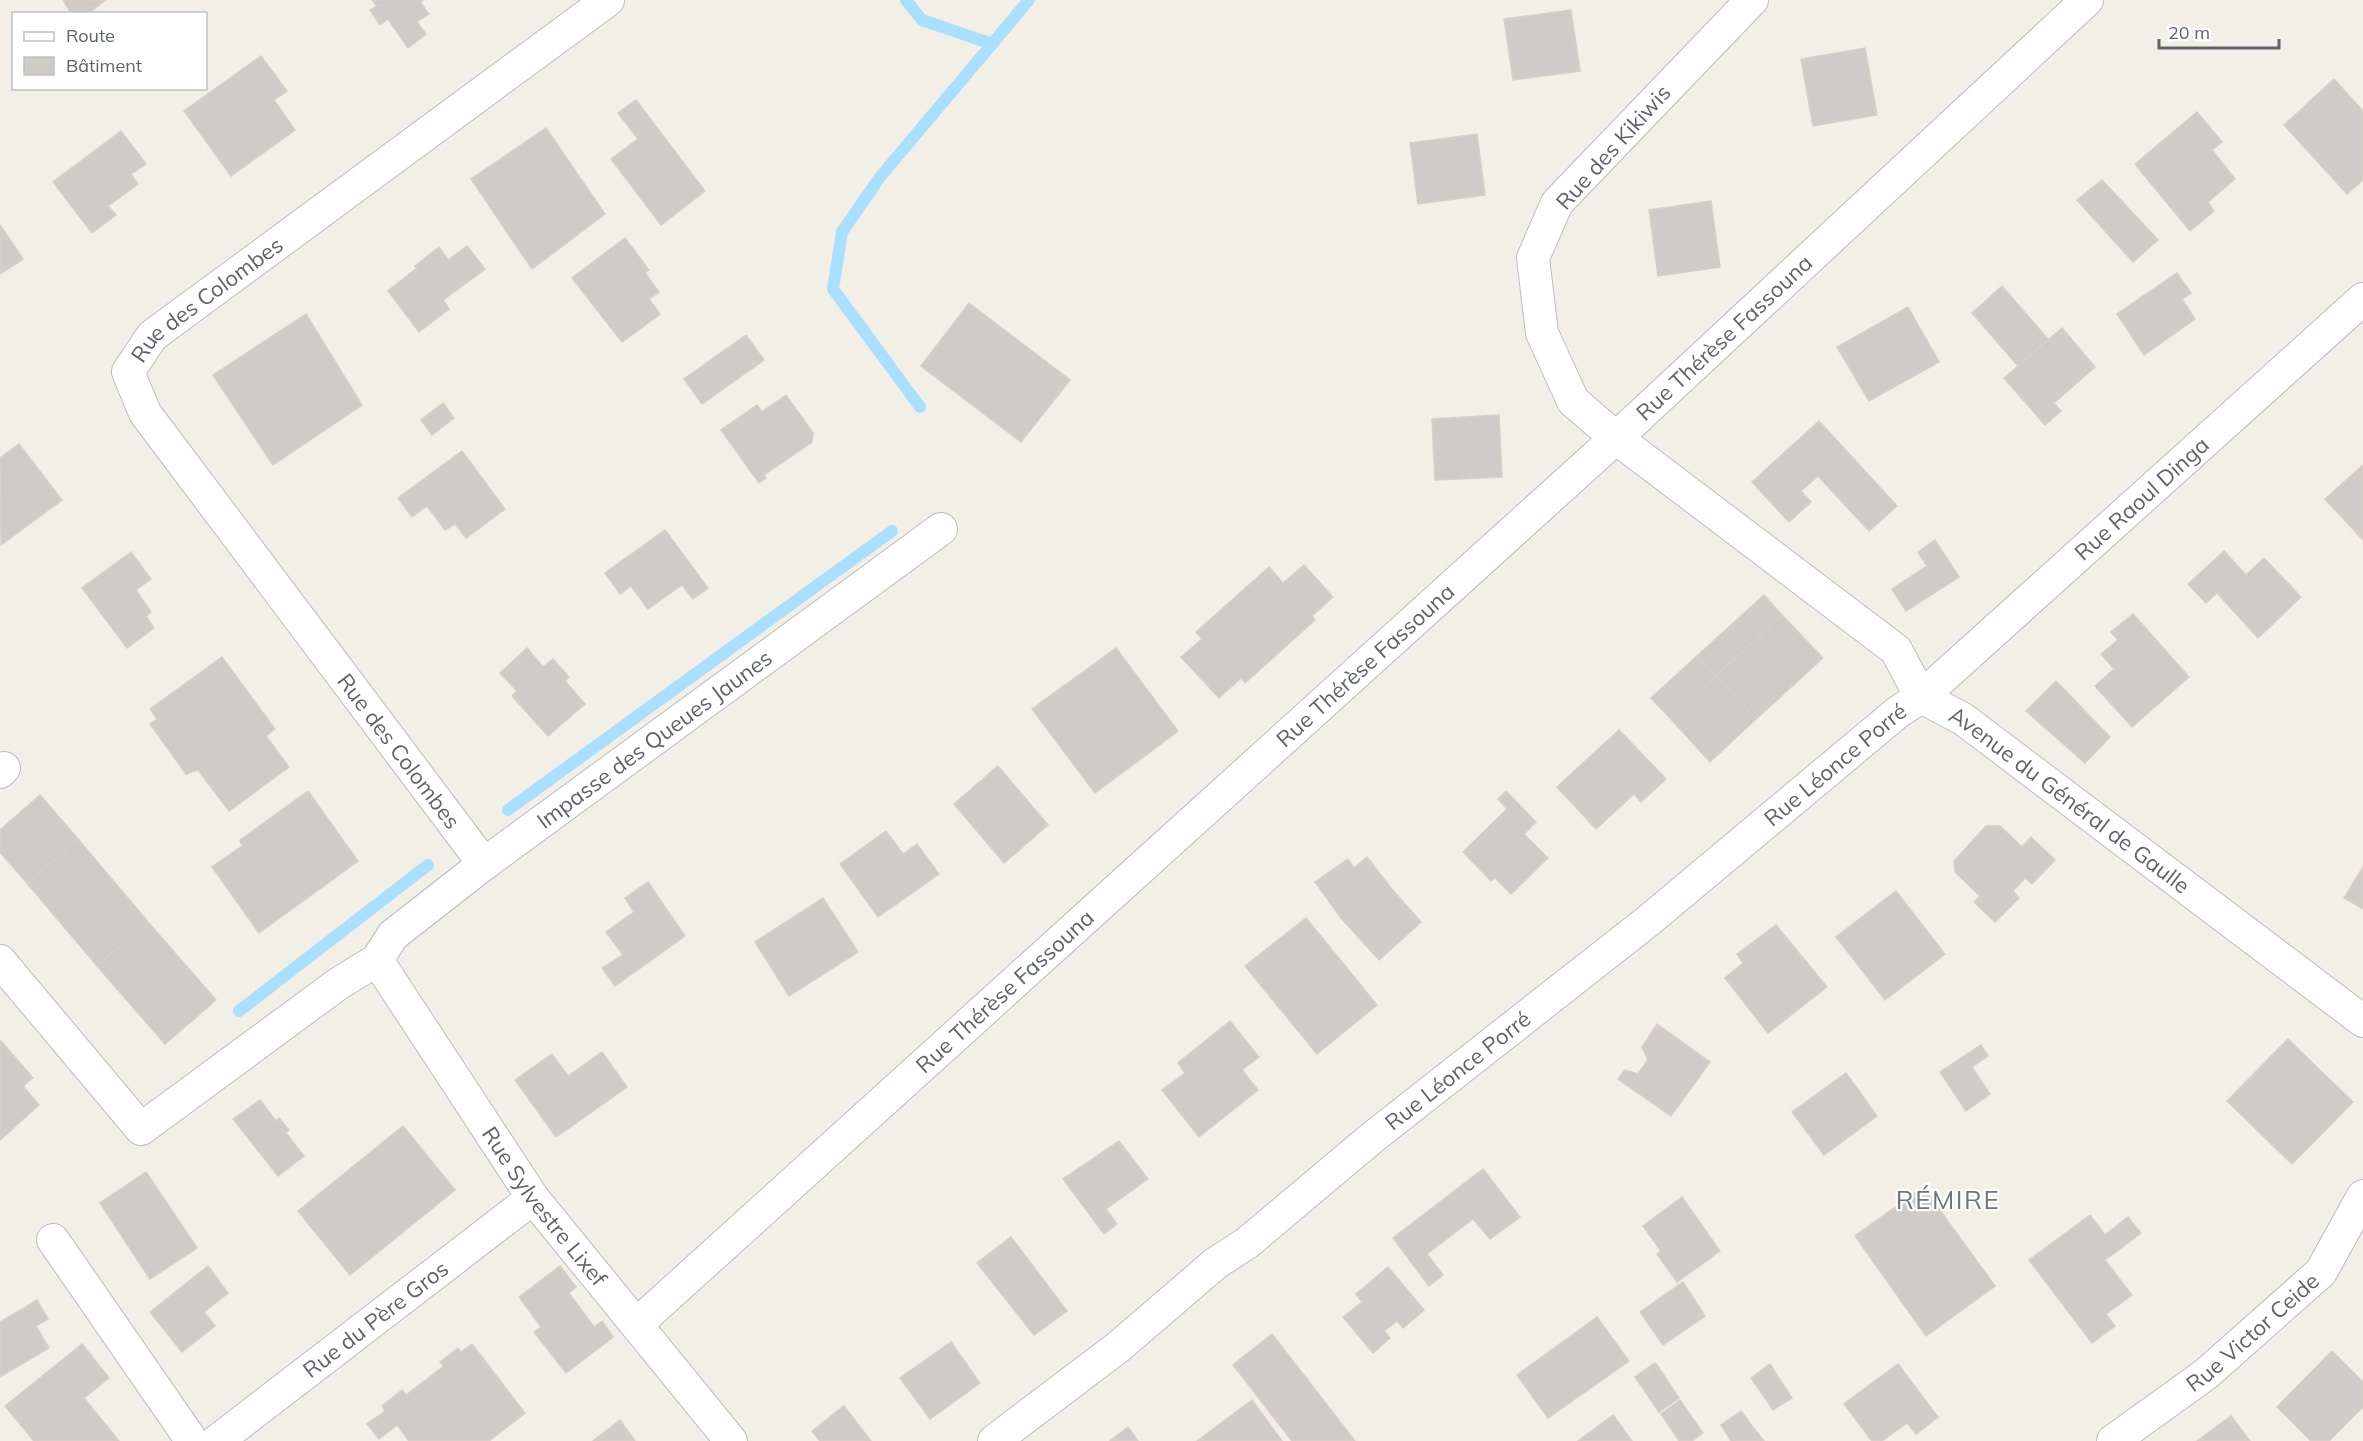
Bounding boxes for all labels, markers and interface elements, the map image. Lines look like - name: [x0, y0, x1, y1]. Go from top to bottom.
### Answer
- legend: [12, 12, 207, 90]
- scale bar: [2159, 12, 2279, 50]
- text: 20 m: [2168, 21, 2210, 44]
- text: Route: [66, 24, 115, 47]
- text: Bâtiment: [66, 54, 142, 77]
- street label: Rue des Kikiwis: [1550, 79, 1676, 215]
- street label: Rue des Colombes: [124, 230, 288, 368]
- street label: Rue Thérèse Fassouna: [1630, 249, 1818, 426]
- street label: Rue Raoul Dinga: [2068, 431, 2215, 566]
- street label: Rue Thérèse Fassouna: [1270, 577, 1460, 753]
- street label: Impasse des Queues Jaunes: [531, 644, 777, 835]
- street label: Rue des Colombes: [331, 668, 467, 834]
- street label: Rue Léonce Porré: [1758, 696, 1912, 832]
- street label: Avenue du Général de Gaulle: [1944, 700, 2196, 899]
- street label: Rue Thérèse Fassouna: [910, 903, 1100, 1079]
- street label: Rue Léonce Porré: [1379, 1005, 1536, 1136]
- street label: Rue Sylvestre Lixef: [476, 1121, 613, 1292]
- district label: RÉMIRE: [1896, 1183, 2000, 1216]
- street label: Rue du Père Gros: [297, 1254, 454, 1384]
- street label: Rue Victor Ceide: [2180, 1266, 2325, 1398]

